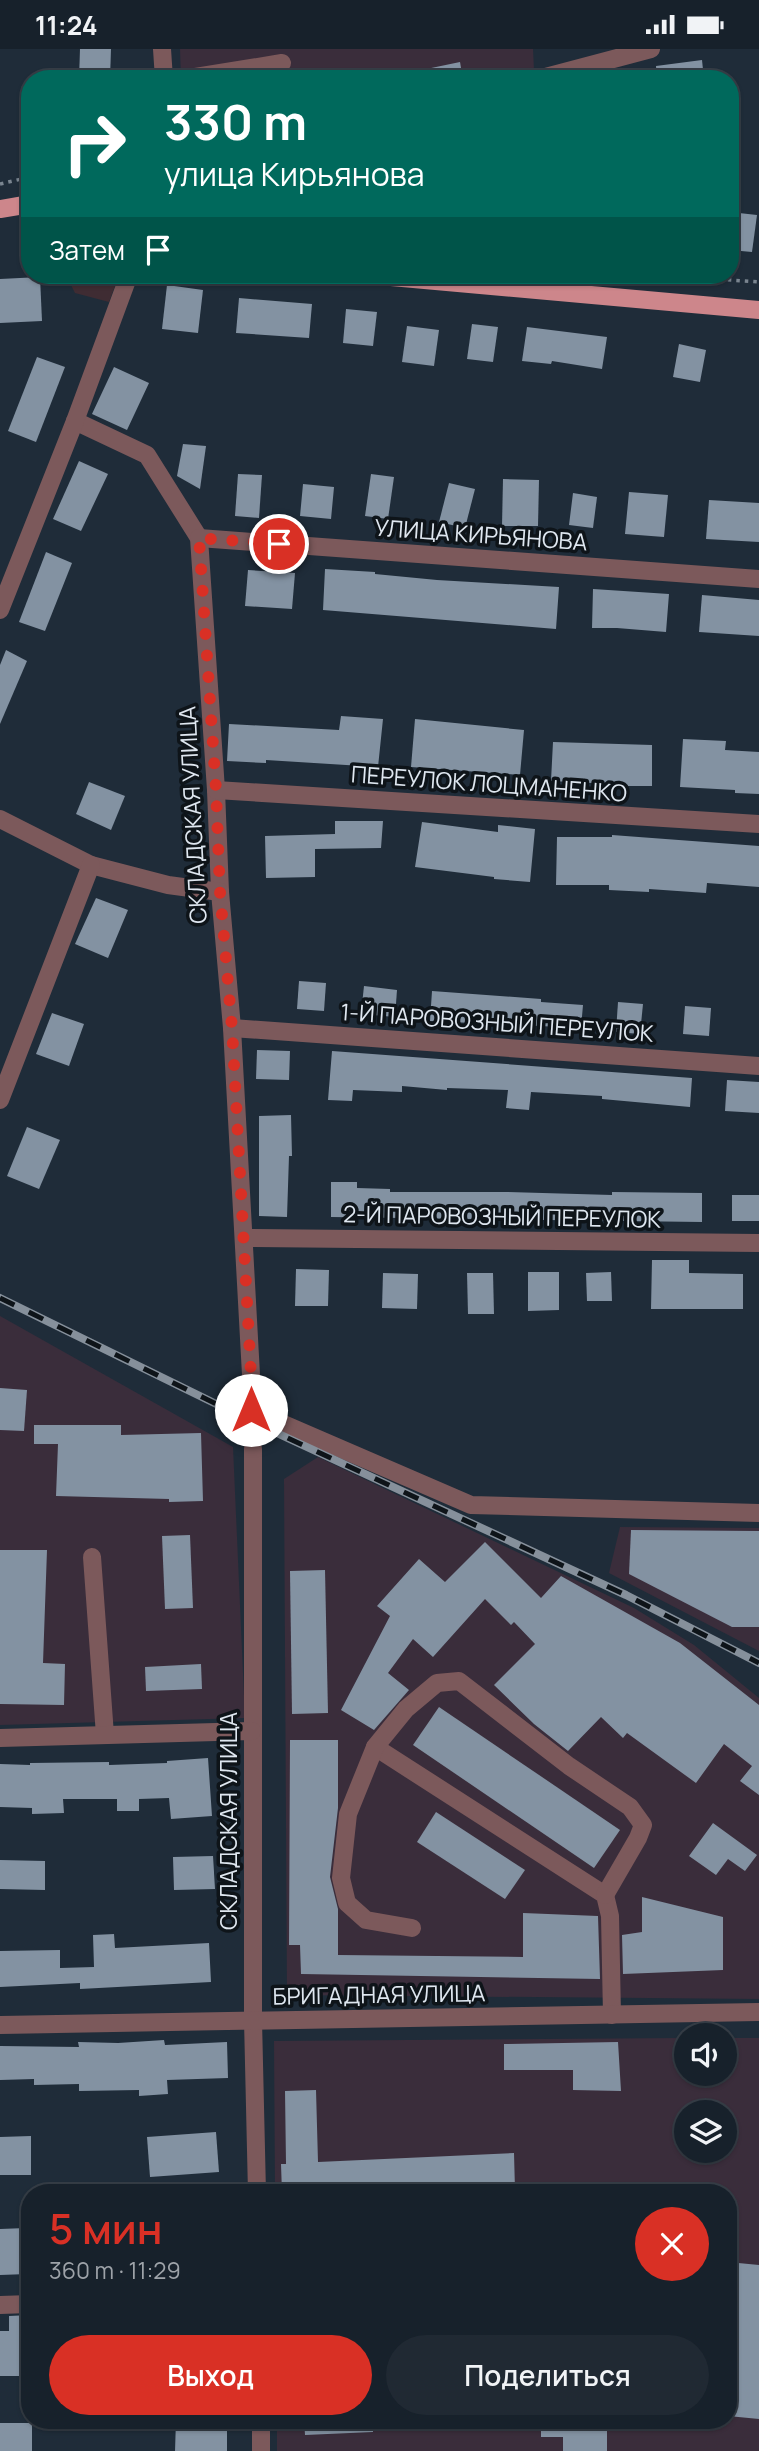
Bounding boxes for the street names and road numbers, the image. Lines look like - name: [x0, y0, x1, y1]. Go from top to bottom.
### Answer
- street label: УЛИЦА КИРЬЯНОВА: [374, 511, 589, 557]
- street label: СКЛАДСКАЯ УЛИЦА: [170, 705, 214, 925]
- street label: ПЕРЕУЛОК ЛОЦМАНЕНКО: [350, 757, 628, 809]
- street label: 1-Й ПАРОВОЗНЫЙ ПЕРЕУЛОК: [339, 995, 655, 1049]
- street label: 2-Й ПАРОВОЗНЫЙ ПЕРЕУЛОК: [343, 1197, 662, 1235]
- street label: СКЛАДСКАЯ УЛИЦА: [212, 1712, 244, 1930]
- street label: БРИГАДНАЯ УЛИЦА: [272, 1976, 486, 2012]

